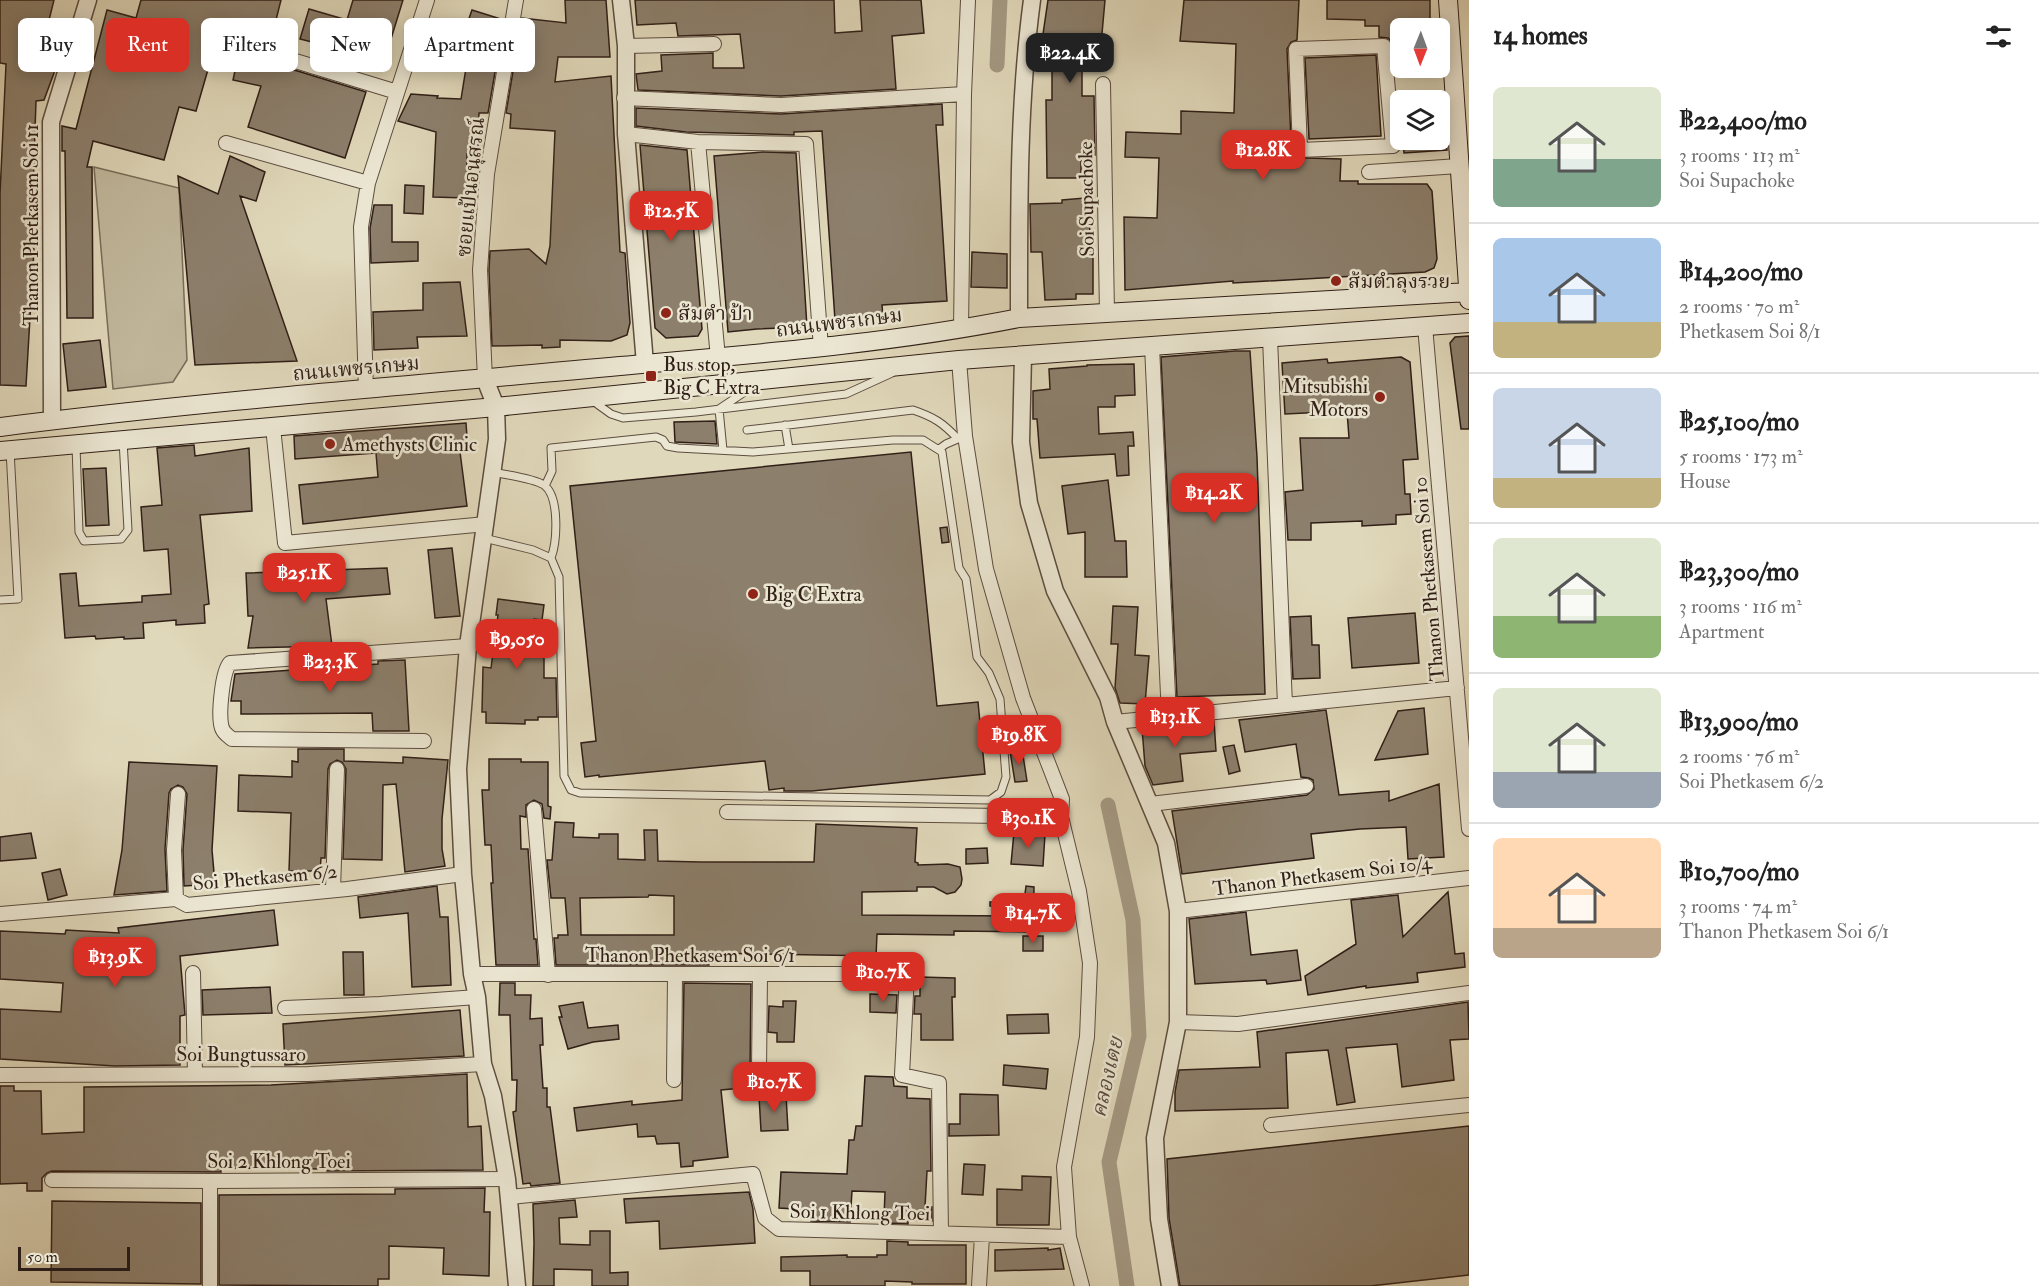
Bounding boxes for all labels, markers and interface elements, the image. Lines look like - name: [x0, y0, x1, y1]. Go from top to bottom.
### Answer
- chip: Buy: [18, 18, 94, 72]
- chip: Rent: [106, 18, 189, 72]
- chip: Filters: [201, 18, 298, 72]
- chip: New: [310, 18, 392, 72]
- chip: Apartment: [404, 18, 535, 72]
- north arrow: [1390, 18, 1450, 78]
- map controls: [1390, 18, 1450, 150]
- text: 14 homes: [1493, 20, 1588, 52]
- icon: filters: [1982, 20, 2015, 53]
- pin: ฿22.4K: [1021, 33, 1119, 84]
- text: ฿22.4K: [1040, 40, 1100, 65]
- button: layers: [1390, 90, 1450, 150]
- text: ฿22,400/mo: [1679, 105, 1807, 137]
- icon: home: [1541, 111, 1613, 183]
- street label: ซอยแป้นอนุสรณ์: [451, 116, 490, 258]
- street label: Thanon Phetkasem Soi 11: [19, 124, 44, 326]
- pin: ฿12.8K: [1214, 130, 1312, 181]
- text: ฿12.8K: [1235, 137, 1291, 162]
- street label: Soi Supachoke: [1073, 141, 1101, 257]
- text: 3 rooms · 113 m²: [1679, 143, 1800, 168]
- text: Soi Supachoke: [1679, 168, 1795, 193]
- pin: ฿12.5K: [622, 191, 720, 242]
- text: ฿12.5K: [644, 198, 698, 223]
- text: ฿14,200/mo: [1679, 256, 1803, 288]
- icon: home: [1541, 262, 1613, 334]
- place label: ส้มตำลุงรวย: [1348, 269, 1450, 294]
- marker: ส้มตำลุงรวย: [1329, 274, 1343, 288]
- text: 2 rooms · 70 m²: [1679, 294, 1799, 319]
- place label: ส้มตำ ป้า: [678, 301, 753, 326]
- street label: ถนนเพชรเกษม: [774, 302, 904, 343]
- marker: ส้มตำ ป้า: [659, 306, 673, 320]
- text: Phetkasem Soi 8/1: [1679, 319, 1821, 344]
- street label: ถนนเพชรเกษม: [292, 350, 421, 386]
- place label: Bus stop, Big C Extra: [663, 352, 760, 400]
- marker: Bus stop, Big C Extra: [644, 369, 658, 383]
- place label: Mitsubishi Motors: [1282, 374, 1368, 422]
- marker: Mitsubishi Motors: [1373, 390, 1387, 404]
- text: ฿25,100/mo: [1679, 406, 1799, 438]
- icon: home: [1541, 412, 1613, 484]
- place label: Amethysts Clinic: [341, 432, 477, 457]
- marker: Amethysts Clinic: [323, 437, 337, 451]
- text: 5 rooms · 173 m²: [1679, 444, 1803, 469]
- text: House: [1679, 469, 1730, 494]
- pin: ฿14.2K: [1165, 473, 1263, 524]
- street label: Thanon Phetkasem Soi 10: [1407, 476, 1450, 682]
- text: ฿14.2K: [1185, 480, 1243, 505]
- pin: ฿25.1K: [255, 553, 353, 604]
- text: ฿23,300/mo: [1679, 556, 1799, 588]
- text: ฿25.1K: [277, 560, 331, 585]
- icon: home: [1541, 562, 1613, 634]
- place label: Big C Extra: [765, 582, 862, 607]
- marker: Big C Extra: [746, 587, 760, 601]
- text: 3 rooms · 116 m²: [1679, 594, 1802, 619]
- pin: ฿9,050: [468, 619, 566, 670]
- text: Apartment: [1679, 619, 1764, 644]
- text: ฿9,050: [489, 626, 545, 651]
- pin: ฿23.3K: [281, 642, 379, 693]
- text: ฿23.3K: [303, 649, 357, 674]
- pin: ฿13.1K: [1126, 697, 1224, 748]
- text: ฿13.1K: [1150, 704, 1201, 729]
- text: ฿13,900/mo: [1679, 706, 1798, 738]
- icon: home: [1541, 712, 1613, 784]
- pin: ฿19.8K: [970, 715, 1068, 766]
- text: ฿19.8K: [991, 722, 1047, 747]
- text: 2 rooms · 76 m²: [1679, 744, 1799, 769]
- text: Soi Phetkasem 6/2: [1679, 769, 1824, 794]
- pin: ฿30.1K: [979, 798, 1077, 849]
- text: ฿30.1K: [1001, 805, 1055, 830]
- street label: Thanon Phetkasem Soi 10/4: [1211, 850, 1434, 901]
- text: ฿10,700/mo: [1679, 856, 1799, 888]
- street label: Soi Phetkasem 6/2: [192, 859, 338, 896]
- icon: home: [1541, 862, 1613, 934]
- pin: ฿14.7K: [984, 893, 1082, 944]
- text: 3 rooms · 74 m²: [1679, 894, 1797, 919]
- text: ฿14.7K: [1005, 900, 1061, 925]
- text: Thanon Phetkasem Soi 6/1: [1679, 919, 1889, 944]
- pin: ฿13.9K: [66, 937, 164, 988]
- street label: Thanon Phetkasem Soi 6/1: [585, 943, 795, 968]
- text: ฿13.9K: [88, 944, 142, 969]
- pin: ฿10.7K: [834, 952, 932, 1003]
- text: ฿10.7K: [856, 959, 910, 984]
- water label: คลองเตย: [1085, 1033, 1130, 1120]
- street label: Soi Bungtussaro: [176, 1042, 306, 1067]
- pin: ฿10.7K: [725, 1062, 823, 1113]
- text: ฿10.7K: [747, 1069, 801, 1094]
- street label: Soi 2 Khlong Toei: [207, 1149, 351, 1174]
- street label: Soi 1 Khlong Toei: [789, 1199, 931, 1226]
- scale bar: [18, 1244, 130, 1272]
- text: 50 m: [27, 1247, 58, 1267]

